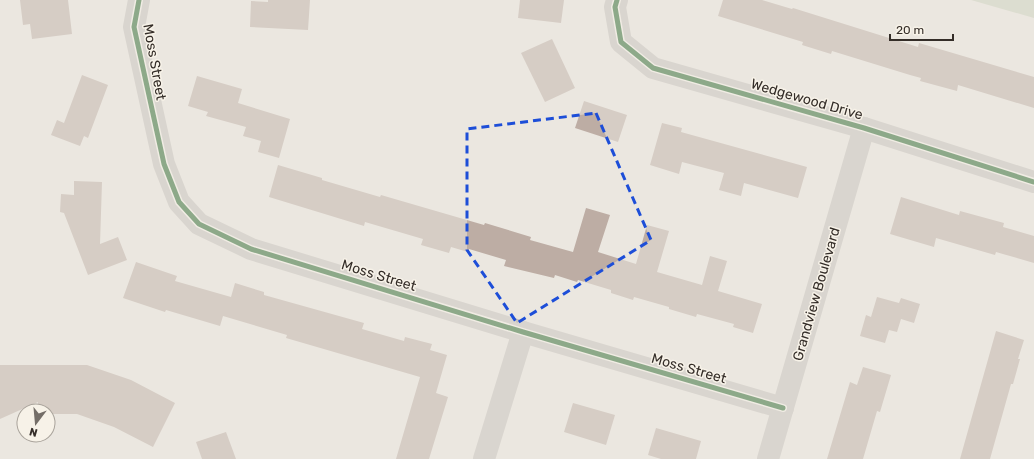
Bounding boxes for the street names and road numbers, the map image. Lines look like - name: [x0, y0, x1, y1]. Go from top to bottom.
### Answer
- street label: Moss Street: [139, 23, 170, 102]
- street label: Wedgewood Drive: [749, 75, 865, 124]
- street label: Grandview Boulevard: [789, 225, 844, 363]
- street label: Moss Street: [339, 256, 419, 295]
- street label: Moss Street: [649, 350, 729, 387]

